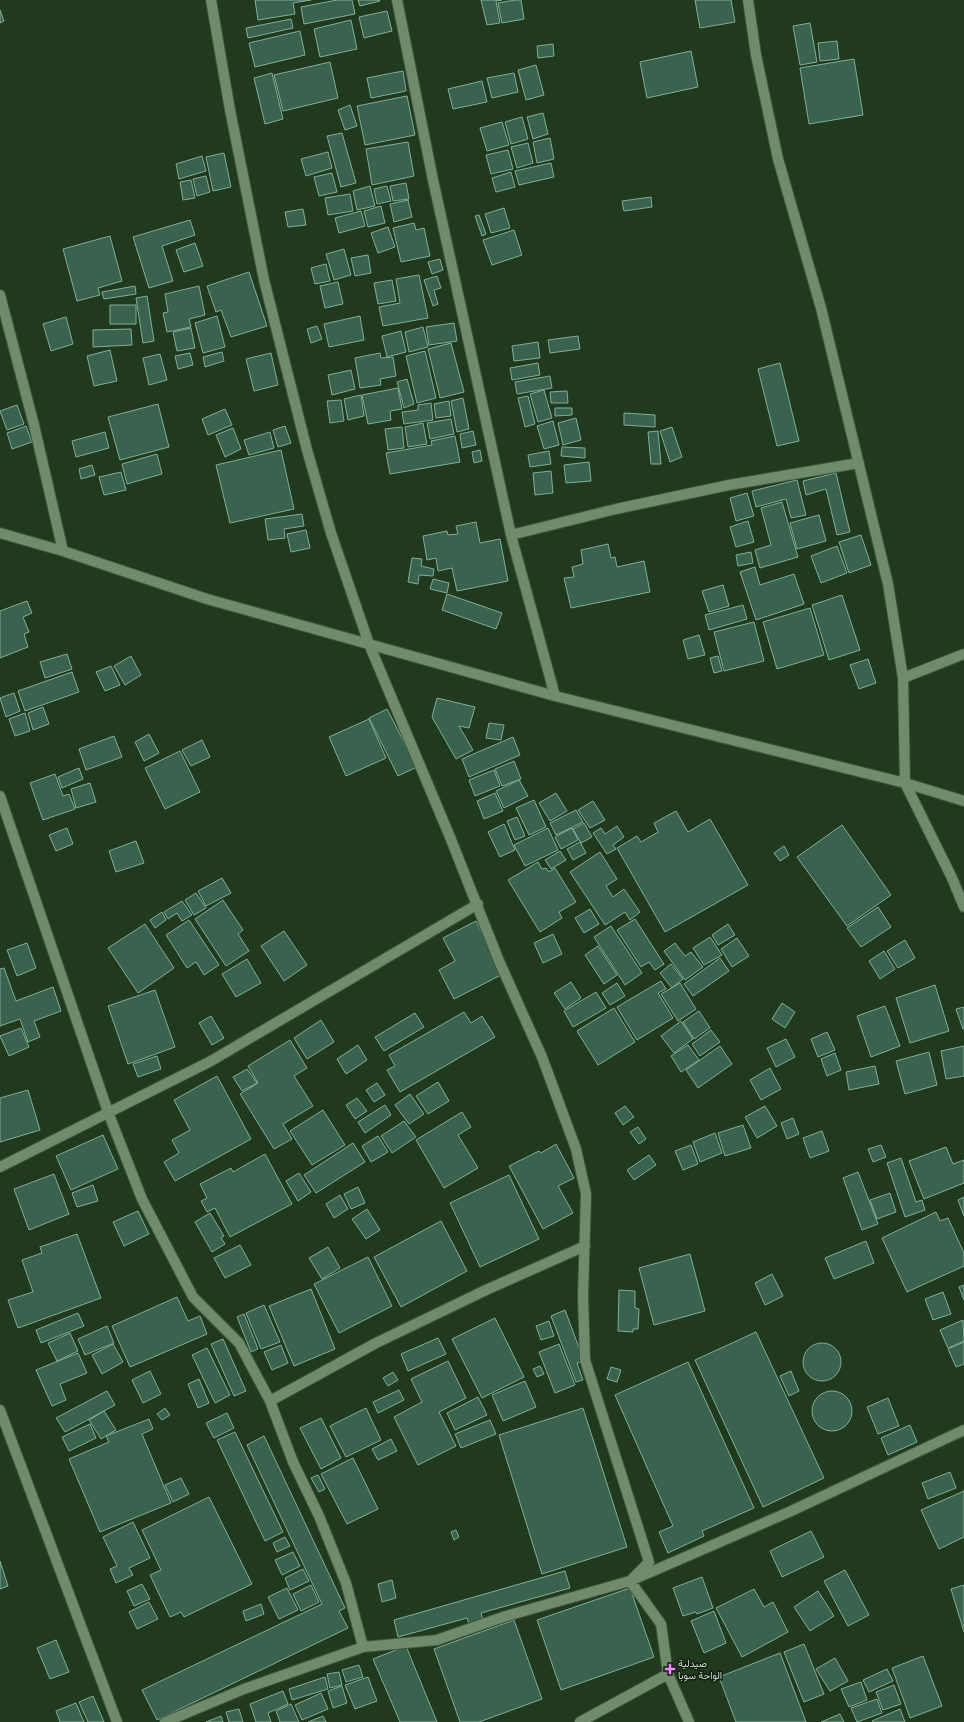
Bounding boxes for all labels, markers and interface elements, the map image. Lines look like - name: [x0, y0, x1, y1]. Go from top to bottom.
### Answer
- place label: صيدلية الواحة سوبا: [678, 1657, 722, 1682]
- marker: صيدلية الواحة سوبا: [665, 1664, 675, 1674]

